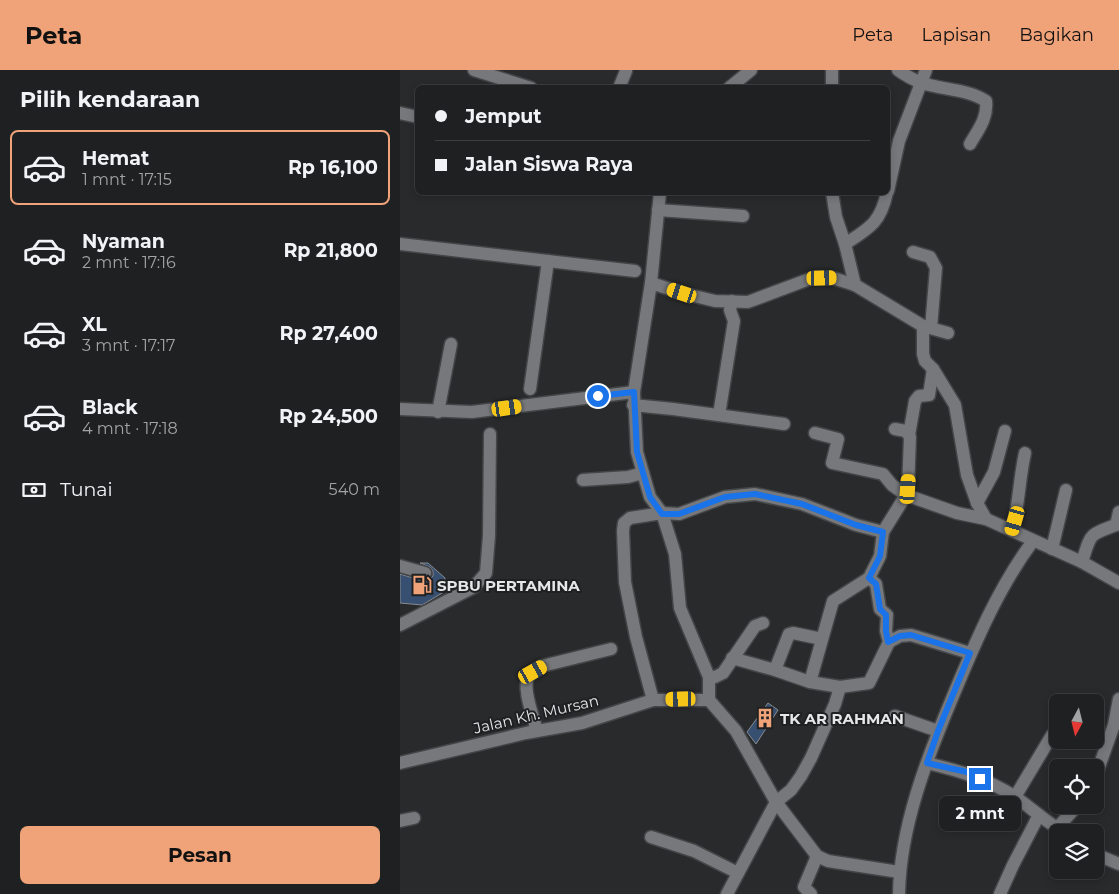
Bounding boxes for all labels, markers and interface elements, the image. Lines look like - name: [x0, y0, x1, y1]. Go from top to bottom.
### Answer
- text: Peta: [25, 21, 82, 50]
- text: Peta: [852, 24, 893, 46]
- text: Lapisan: [921, 24, 991, 46]
- text: Bagikan: [1019, 24, 1094, 46]
- text: Pilih kendaraan: [20, 86, 200, 113]
- text: Jemput: [465, 105, 542, 128]
- icon: car: [22, 145, 67, 190]
- text: Hemat: [82, 147, 149, 170]
- text: Jalan Siswa Raya: [465, 153, 633, 176]
- text: Rp 16,100: [288, 156, 378, 179]
- text: 1 mnt · 17:15: [82, 170, 172, 189]
- icon: car: [22, 228, 67, 273]
- text: Nyaman: [82, 230, 165, 253]
- text: Rp 21,800: [283, 239, 378, 262]
- text: 2 mnt · 17:16: [82, 253, 176, 272]
- car: [806, 270, 837, 286]
- car: [665, 281, 698, 305]
- icon: car: [22, 311, 67, 356]
- text: XL: [82, 313, 107, 336]
- text: Rp 27,400: [280, 322, 378, 345]
- text: 3 mnt · 17:17: [82, 336, 175, 355]
- route start: [587, 385, 609, 407]
- icon: car: [22, 394, 67, 439]
- text: Black: [82, 396, 138, 419]
- car: [491, 398, 522, 418]
- text: Rp 24,500: [279, 405, 378, 428]
- text: 4 mnt · 17:18: [82, 419, 178, 438]
- car: [899, 474, 916, 504]
- icon: cash: [20, 476, 48, 504]
- text: Tunai: [60, 478, 113, 501]
- text: 540 m: [329, 480, 380, 499]
- car: [1003, 505, 1026, 537]
- fuel station icon: SPBU PERTAMINA: [411, 574, 433, 596]
- place label: SPBU PERTAMINA: [437, 576, 580, 595]
- car: [516, 658, 549, 686]
- street label: Jalan Kh. Mursan: [471, 690, 600, 738]
- car: [665, 691, 696, 707]
- north arrow: [1049, 694, 1104, 749]
- map controls: [1049, 694, 1104, 879]
- building icon: TK AR RAHMAN: [754, 707, 776, 729]
- place label: TK AR RAHMAN: [780, 709, 904, 728]
- button: locate: [1049, 759, 1104, 814]
- route end: [969, 768, 991, 790]
- callout: 2 mnt: [939, 796, 1021, 832]
- text: 2 mnt: [956, 804, 1004, 823]
- button: layers: [1049, 824, 1104, 879]
- button: Pesan: [20, 826, 380, 884]

